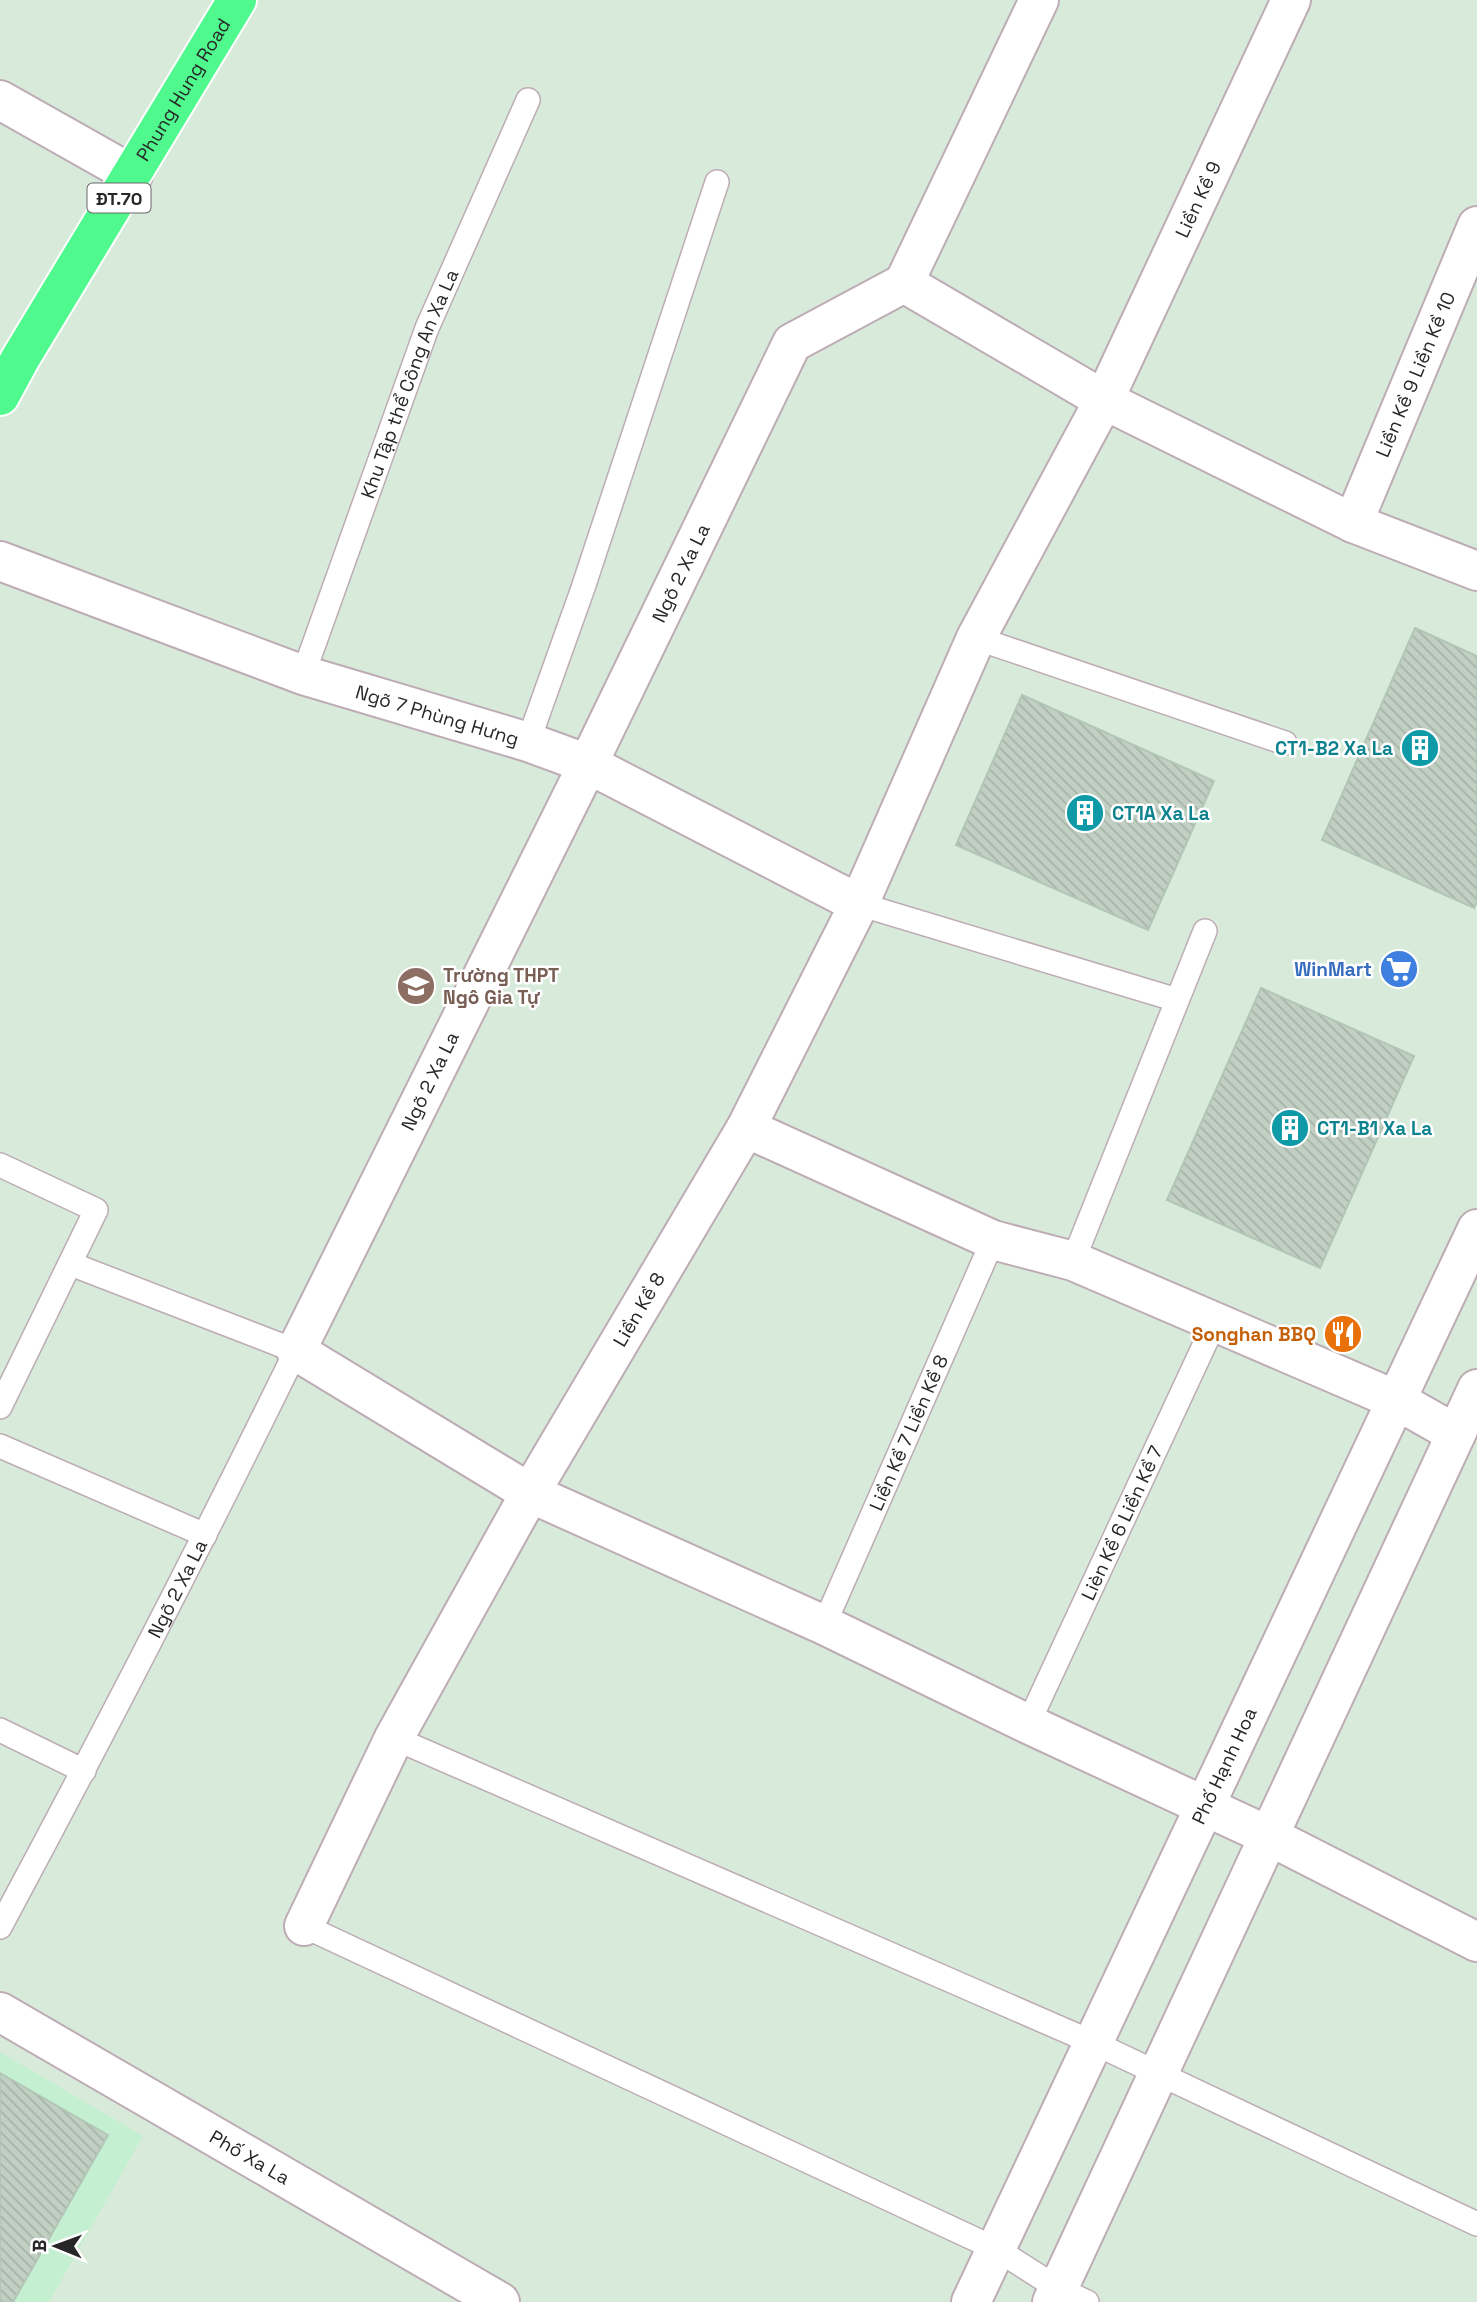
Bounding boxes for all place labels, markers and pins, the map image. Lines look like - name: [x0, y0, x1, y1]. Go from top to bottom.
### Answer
- building icon: CT1-B2 Xa La: [1399, 727, 1441, 769]
- place label: CT1-B2 Xa La: [1275, 736, 1393, 761]
- building icon: CT1A Xa La: [1064, 792, 1106, 834]
- place label: CT1A Xa La: [1112, 801, 1210, 826]
- supermarket icon: WinMart: [1378, 948, 1420, 990]
- place label: WinMart: [1294, 957, 1372, 982]
- place label: Trường THPT Ngô Gia Tự: [443, 963, 559, 1010]
- school or university icon: Trường THPT Ngô Gia Tự: [395, 965, 437, 1007]
- building icon: CT1-B1 Xa La: [1269, 1107, 1311, 1149]
- place label: CT1-B1 Xa La: [1317, 1116, 1432, 1141]
- restaurant icon: Songhan BBQ: [1322, 1313, 1364, 1355]
- place label: Songhan BBQ: [1192, 1322, 1316, 1347]

